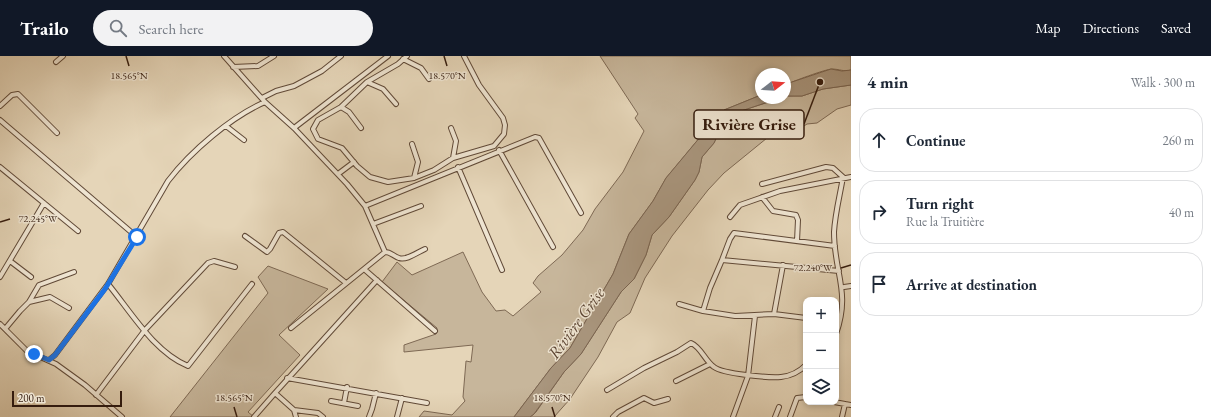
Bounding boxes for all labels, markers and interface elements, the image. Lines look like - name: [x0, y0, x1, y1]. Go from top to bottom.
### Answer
- search box: [93, 10, 373, 46]
- text: Trailo: [20, 16, 69, 41]
- icon: search: [107, 17, 129, 39]
- text: Search here: [139, 19, 204, 38]
- text: Map: [1035, 19, 1061, 37]
- text: Directions: [1083, 19, 1139, 37]
- text: Saved: [1161, 19, 1191, 37]
- north arrow: [755, 68, 791, 104]
- text: 18.565°N: [110, 69, 148, 82]
- text: 18.570°N: [428, 69, 466, 82]
- text: 4 min: [867, 71, 908, 93]
- text: Walk · 300 m: [1131, 74, 1195, 91]
- callout: Rivière Grise: [694, 110, 804, 139]
- text: Rivière Grise: [702, 113, 796, 135]
- icon: ahead: [868, 129, 890, 151]
- text: Continue: [906, 131, 966, 150]
- text: 260 m: [1163, 132, 1194, 149]
- text: Turn right: [906, 194, 974, 213]
- icon: right: [868, 201, 890, 223]
- text: 40 m: [1169, 204, 1194, 221]
- text: 72.245°W: [19, 212, 58, 225]
- text: Rue la Truitière: [906, 213, 984, 230]
- route start: [128, 228, 146, 246]
- text: 72.240°W: [794, 261, 833, 274]
- icon: arrive: [868, 273, 890, 295]
- text: Arrive at destination: [906, 275, 1037, 294]
- water label: Rivière Grise: [543, 283, 610, 363]
- map controls: [803, 297, 839, 405]
- button: +: [803, 297, 839, 333]
- button: −: [803, 333, 839, 369]
- route end: [25, 345, 43, 363]
- button: layers: [803, 369, 839, 405]
- scale bar: [12, 389, 122, 408]
- text: 200 m: [18, 391, 45, 405]
- text: 18.565°N: [215, 391, 253, 404]
- text: 18.570°N: [533, 391, 571, 404]

